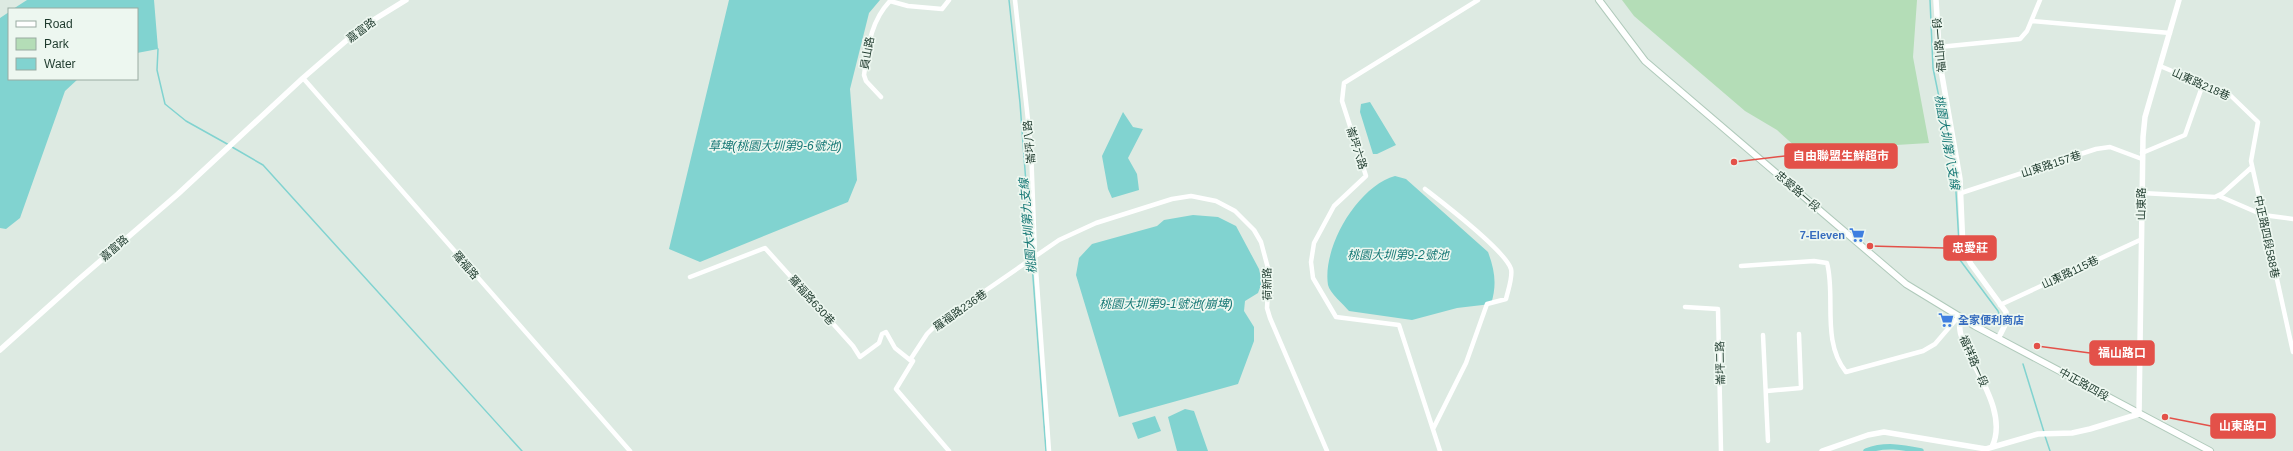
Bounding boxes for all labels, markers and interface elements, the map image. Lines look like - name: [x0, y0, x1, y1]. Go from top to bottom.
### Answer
- legend: [8, 8, 138, 80]
- street label: 嘉富路: [344, 15, 378, 45]
- text: Road: [44, 17, 73, 31]
- street label: 福山路一段: [1931, 17, 1947, 73]
- street label: 員山路: [858, 36, 876, 70]
- text: Park: [44, 37, 70, 51]
- text: Water: [44, 57, 76, 71]
- street label: 山東路218巷: [2170, 66, 2232, 102]
- water label: 桃園大圳第八支線: [1932, 94, 1963, 192]
- street label: 崙坪八路: [1021, 120, 1037, 164]
- street label: 崙坪六路: [1344, 125, 1370, 171]
- water label: 草埤(桃園大圳第9-6號池): [708, 139, 842, 153]
- callout: 自由聯盟生鮮超市: [1785, 144, 1897, 168]
- text: 自由聯盟生鮮超市: [1793, 149, 1889, 163]
- street label: 山東路157巷: [2019, 149, 2083, 179]
- street label: 忠愛路一段: [1773, 168, 1823, 214]
- water label: 桃園大圳第九支線: [1017, 176, 1039, 274]
- street label: 山東路: [2135, 187, 2147, 221]
- street label: 中正路四段588巷: [2252, 194, 2282, 280]
- supermarket icon: 7-Eleven: [1848, 226, 1866, 244]
- place label: 7-Eleven: [1800, 229, 1845, 241]
- street label: 嘉富路: [98, 233, 130, 263]
- callout: 忠愛莊: [1944, 236, 1996, 260]
- text: 忠愛莊: [1952, 241, 1988, 255]
- water label: 桃園大圳第9-2號池: [1347, 248, 1451, 262]
- street label: 羅福路: [451, 249, 481, 281]
- street label: 山東路115巷: [2040, 254, 2100, 290]
- street label: 荷新路: [1261, 267, 1273, 301]
- street label: 羅福路630巷: [787, 273, 837, 327]
- street label: 羅福路236巷: [931, 287, 989, 333]
- water label: 桃園大圳第9-1號池(崩埤): [1099, 297, 1233, 311]
- supermarket icon: 全家便利商店: [1937, 311, 1955, 329]
- place label: 全家便利商店: [1958, 314, 2024, 326]
- street label: 福祥路一段: [1957, 333, 1991, 389]
- street label: 崙坪二路: [1714, 341, 1726, 385]
- callout: 福山路口: [2090, 341, 2154, 365]
- text: 福山路口: [2098, 346, 2146, 360]
- street label: 中正路四段: [2057, 365, 2111, 403]
- callout: 山東路口: [2211, 414, 2275, 438]
- text: 山東路口: [2219, 419, 2267, 433]

